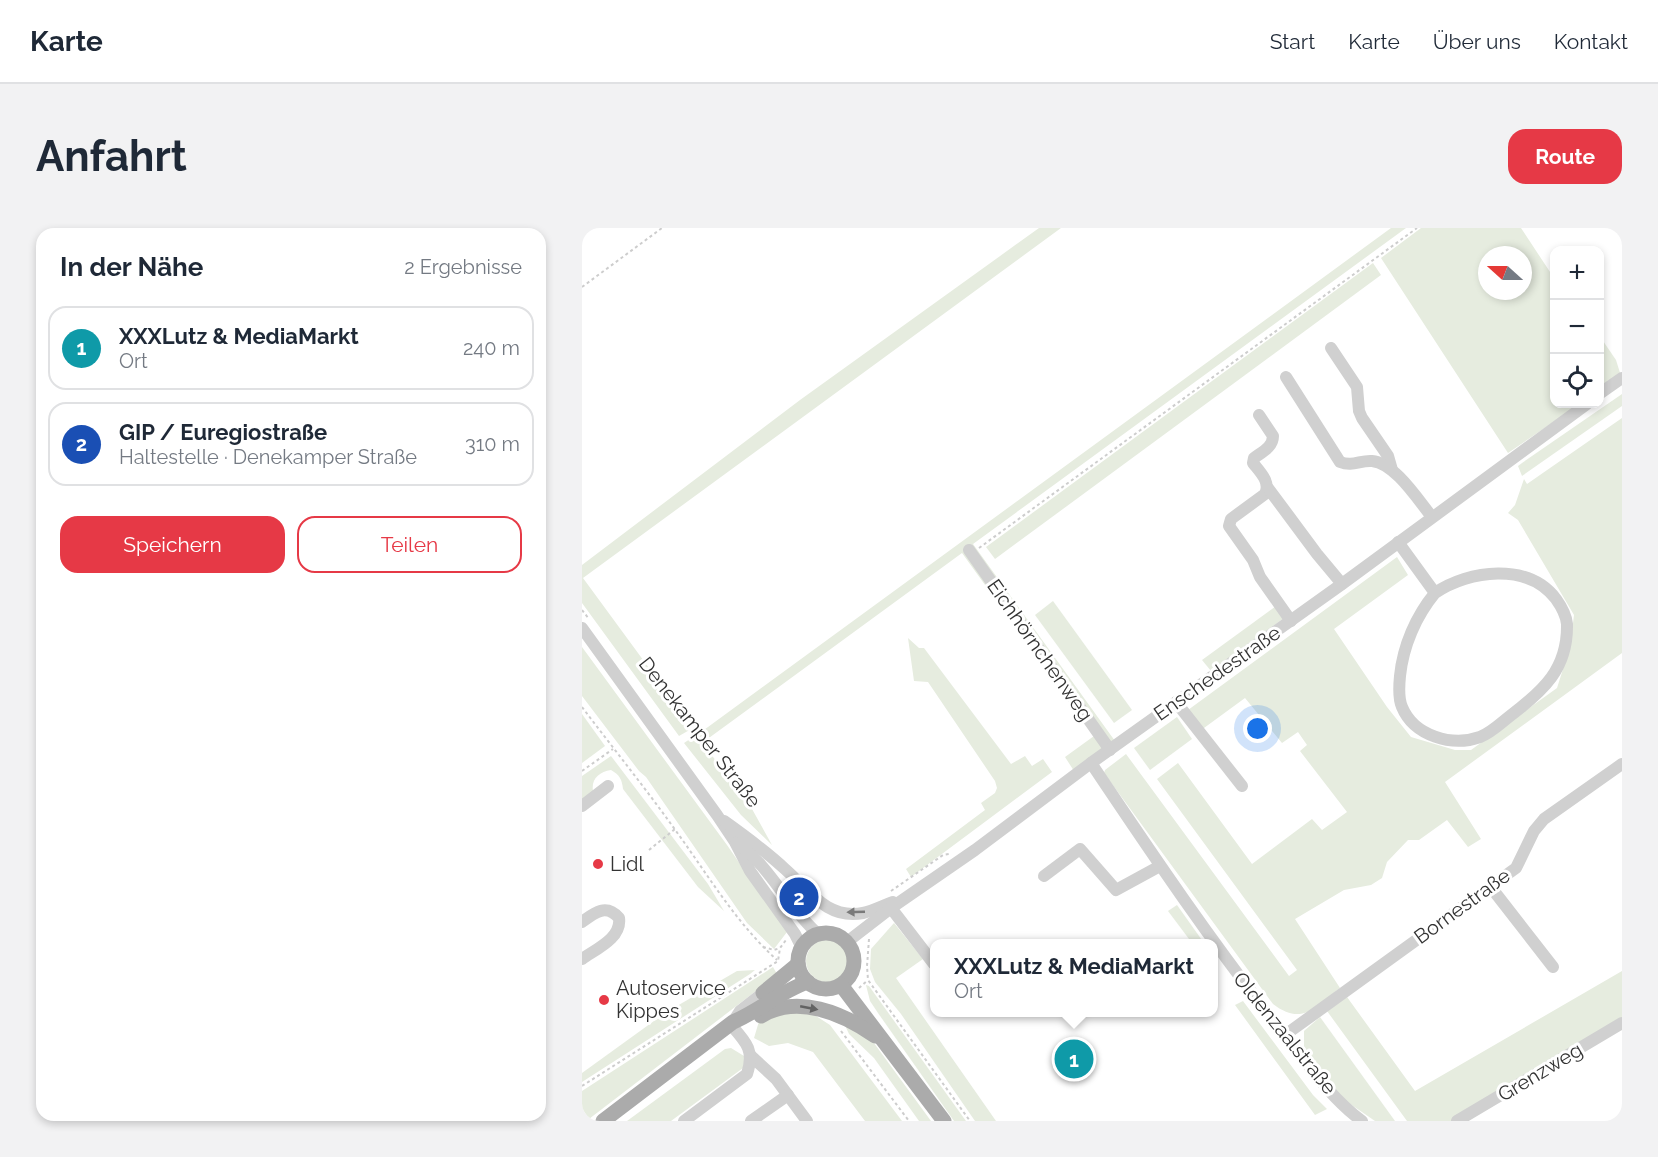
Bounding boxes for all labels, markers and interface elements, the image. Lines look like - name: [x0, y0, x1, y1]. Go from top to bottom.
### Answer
- text: Karte: [30, 25, 103, 58]
- text: Start: [1270, 29, 1315, 54]
- text: Karte: [1348, 29, 1400, 54]
- text: Über uns: [1433, 29, 1521, 54]
- text: Kontakt: [1554, 29, 1628, 54]
- button: Route: [1508, 129, 1622, 184]
- text: Anfahrt: [36, 132, 187, 181]
- north arrow: [1478, 246, 1532, 300]
- map controls: [1550, 246, 1604, 408]
- button: +: [1550, 246, 1604, 300]
- text: In der Nähe: [60, 252, 203, 282]
- text: 2 Ergebnisse: [404, 255, 522, 279]
- button: −: [1550, 300, 1604, 354]
- text: XXXLutz & MediaMarkt: [119, 323, 359, 349]
- text: 1: [77, 336, 86, 360]
- text: 240 m: [463, 336, 520, 360]
- text: Ort: [119, 349, 148, 373]
- button: locate: [1550, 354, 1604, 408]
- text: GIP / Euregiostraße: [119, 419, 327, 445]
- text: 2: [76, 432, 87, 456]
- text: 310 m: [465, 432, 520, 456]
- text: Haltestelle · Denekamper Straße: [119, 445, 417, 469]
- button: Speichern: [60, 516, 285, 573]
- button: Teilen: [297, 516, 522, 573]
- street label: Eichhörnchenweg: [982, 575, 1098, 725]
- street label: Enschedestraße: [1149, 620, 1285, 726]
- street label: Denekamper Straße: [634, 652, 766, 812]
- your location: [1243, 714, 1272, 743]
- place label: Lidl: [610, 852, 644, 876]
- marker: Lidl: [591, 857, 605, 871]
- street label: Bornestraße: [1409, 863, 1515, 949]
- pin: 2: [780, 874, 818, 920]
- one-way arrow: [847, 908, 866, 917]
- popup: [930, 939, 1218, 1017]
- text: XXXLutz & MediaMarkt: [954, 953, 1194, 979]
- street label: Oldenzaalstraße: [1228, 967, 1342, 1099]
- place label: Autoservice Kippes: [616, 976, 726, 1023]
- text: Ort: [954, 979, 983, 1003]
- marker: Autoservice Kippes: [597, 993, 611, 1007]
- one-way arrow: [800, 1004, 819, 1013]
- pin: 1: [1054, 1036, 1094, 1082]
- street label: Grenzweg: [1493, 1037, 1587, 1107]

